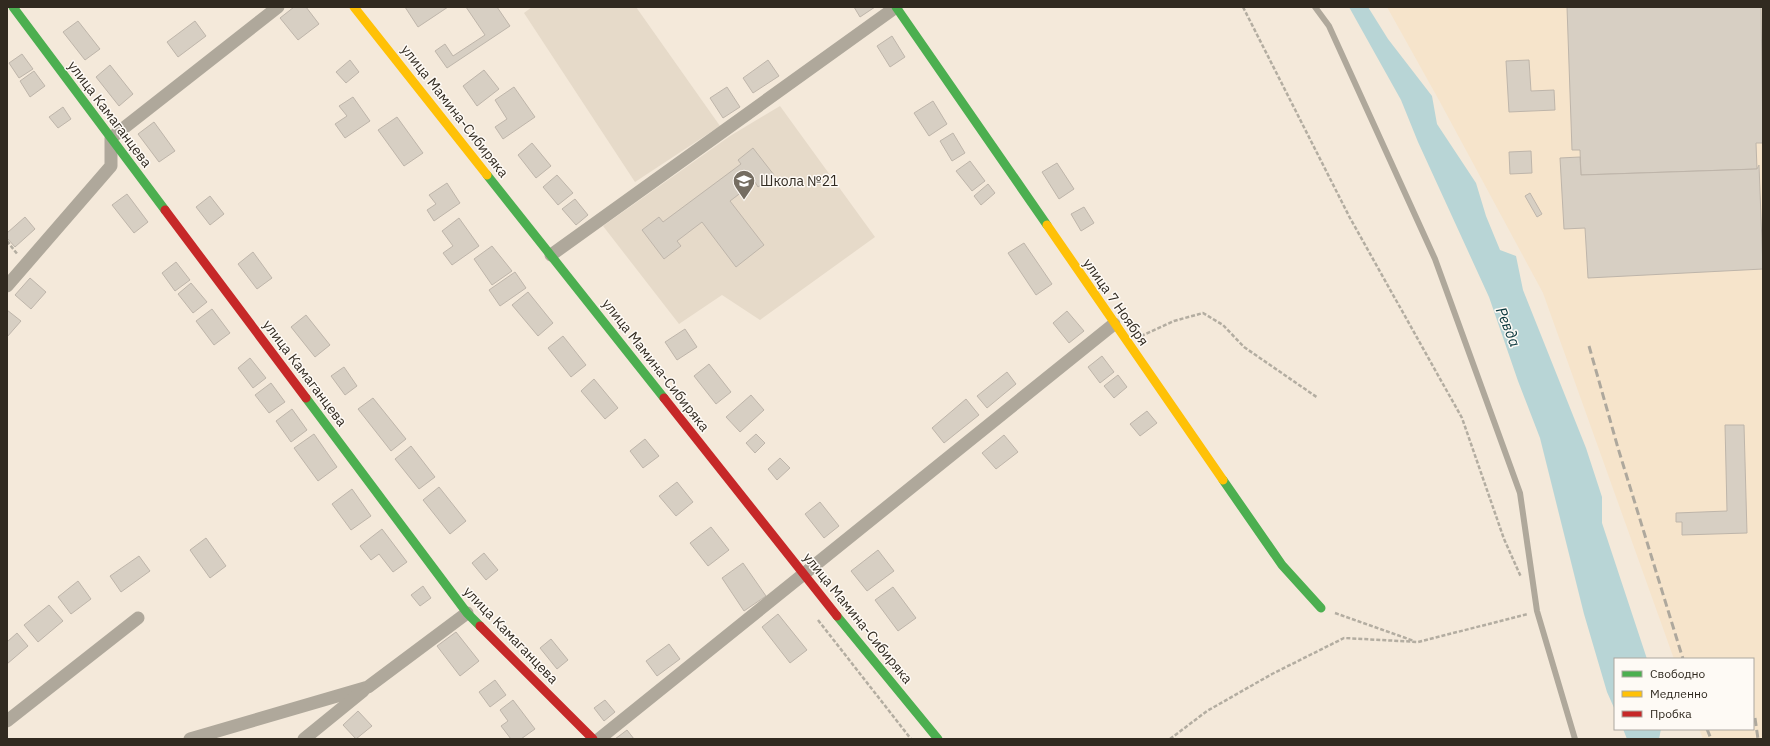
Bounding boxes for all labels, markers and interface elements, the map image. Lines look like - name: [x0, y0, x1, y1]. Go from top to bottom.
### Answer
- street label: улица Мамина-Сибиряка: [397, 41, 513, 182]
- street label: улица Камаганцева: [64, 57, 156, 171]
- school or university icon: Школа №21: [731, 168, 757, 201]
- place label: Школа №21: [760, 172, 839, 190]
- street label: улица 7 Ноября: [1079, 255, 1153, 349]
- street label: улица Мамина-Сибиряка: [598, 295, 714, 436]
- water label: Ревда: [1492, 304, 1525, 350]
- street label: улица Камаганцева: [259, 316, 351, 430]
- street label: улица Мамина-Сибиряка: [799, 549, 917, 688]
- street label: улица Камаганцева: [460, 582, 563, 688]
- legend: [1614, 658, 1754, 730]
- text: Свободно: [1650, 666, 1706, 681]
- text: Медленно: [1650, 686, 1708, 701]
- text: Пробка: [1650, 706, 1692, 721]

